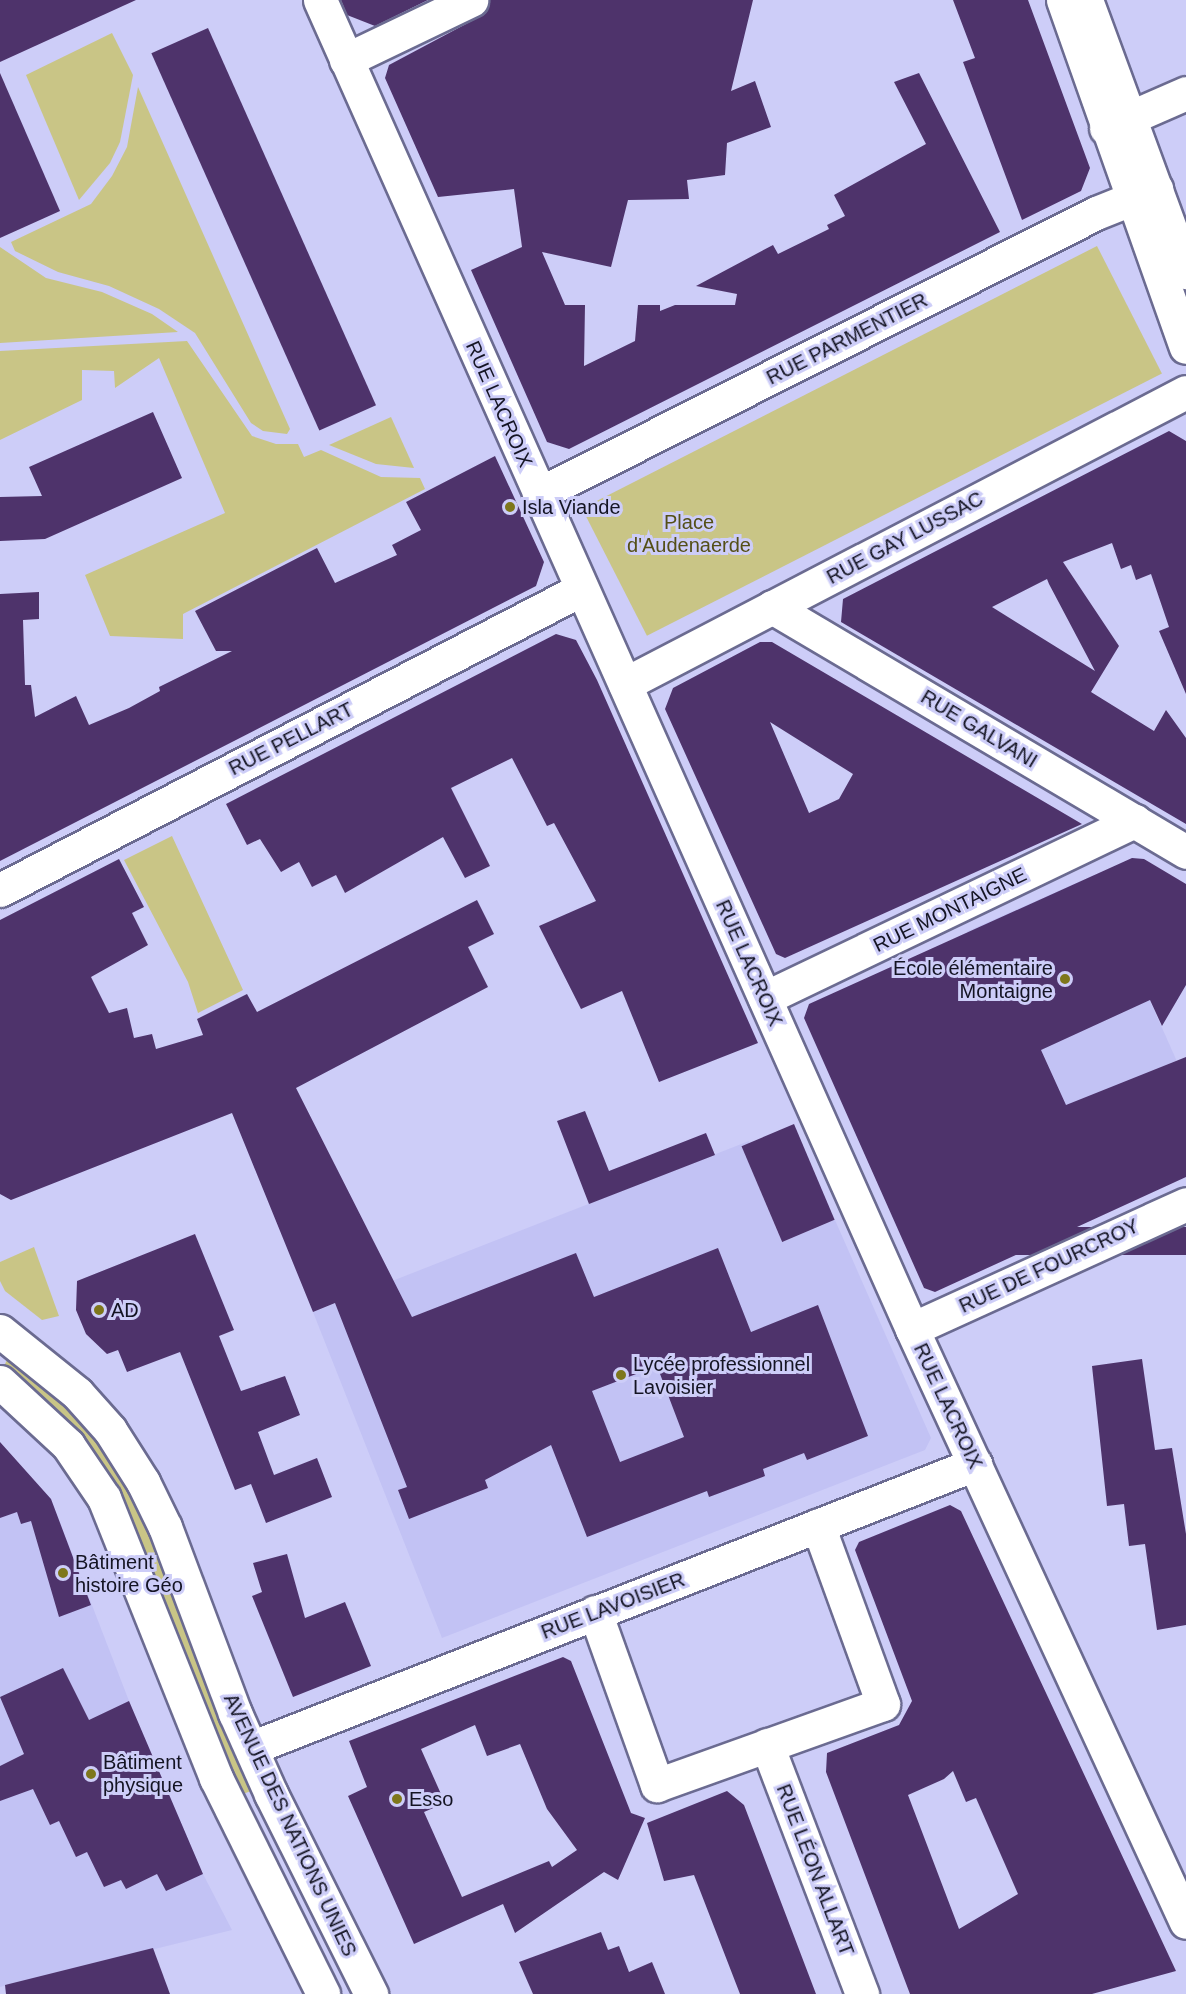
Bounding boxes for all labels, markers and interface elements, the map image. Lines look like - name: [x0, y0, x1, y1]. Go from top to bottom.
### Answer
- street label: RUE PARMENTIER: [763, 288, 931, 390]
- street label: RUE LACROIX: [460, 337, 538, 471]
- street label: RUE GAY LUSSAC: [822, 487, 988, 589]
- place label: Isla Viande: [522, 495, 621, 519]
- marker: Isla Viande: [503, 500, 517, 514]
- park label: Place d'Audenaerde: [627, 510, 751, 557]
- street label: RUE GALVANI: [916, 685, 1042, 773]
- street label: RUE PELLART: [225, 697, 357, 781]
- street label: RUE MONTAIGNE: [870, 863, 1030, 957]
- street label: RUE LACROIX: [710, 896, 788, 1030]
- place label: École élémentaire Montaigne: [893, 956, 1053, 1003]
- marker: École élémentaire Montaigne: [1058, 972, 1072, 986]
- street label: RUE DE FOURCROY: [955, 1214, 1143, 1318]
- place label: AD: [111, 1298, 139, 1322]
- marker: AD: [92, 1303, 106, 1317]
- street label: RUE LACROIX: [908, 1339, 988, 1473]
- place label: Lycée professionnel Lavoisier: [633, 1352, 810, 1399]
- marker: Lycée professionnel Lavoisier: [614, 1368, 628, 1382]
- place label: Bâtiment histoire Géo: [75, 1550, 183, 1597]
- marker: Bâtiment histoire Géo: [56, 1566, 70, 1580]
- street label: RUE LAVOISIER: [538, 1568, 688, 1644]
- street label: AVENUE DES NATIONS UNIES: [218, 1690, 362, 1960]
- place label: Bâtiment physique: [103, 1750, 183, 1797]
- marker: Bâtiment physique: [84, 1767, 98, 1781]
- street label: RUE LÉON ALLART: [771, 1780, 859, 1960]
- place label: Esso: [409, 1787, 453, 1811]
- marker: Esso: [390, 1792, 404, 1806]

